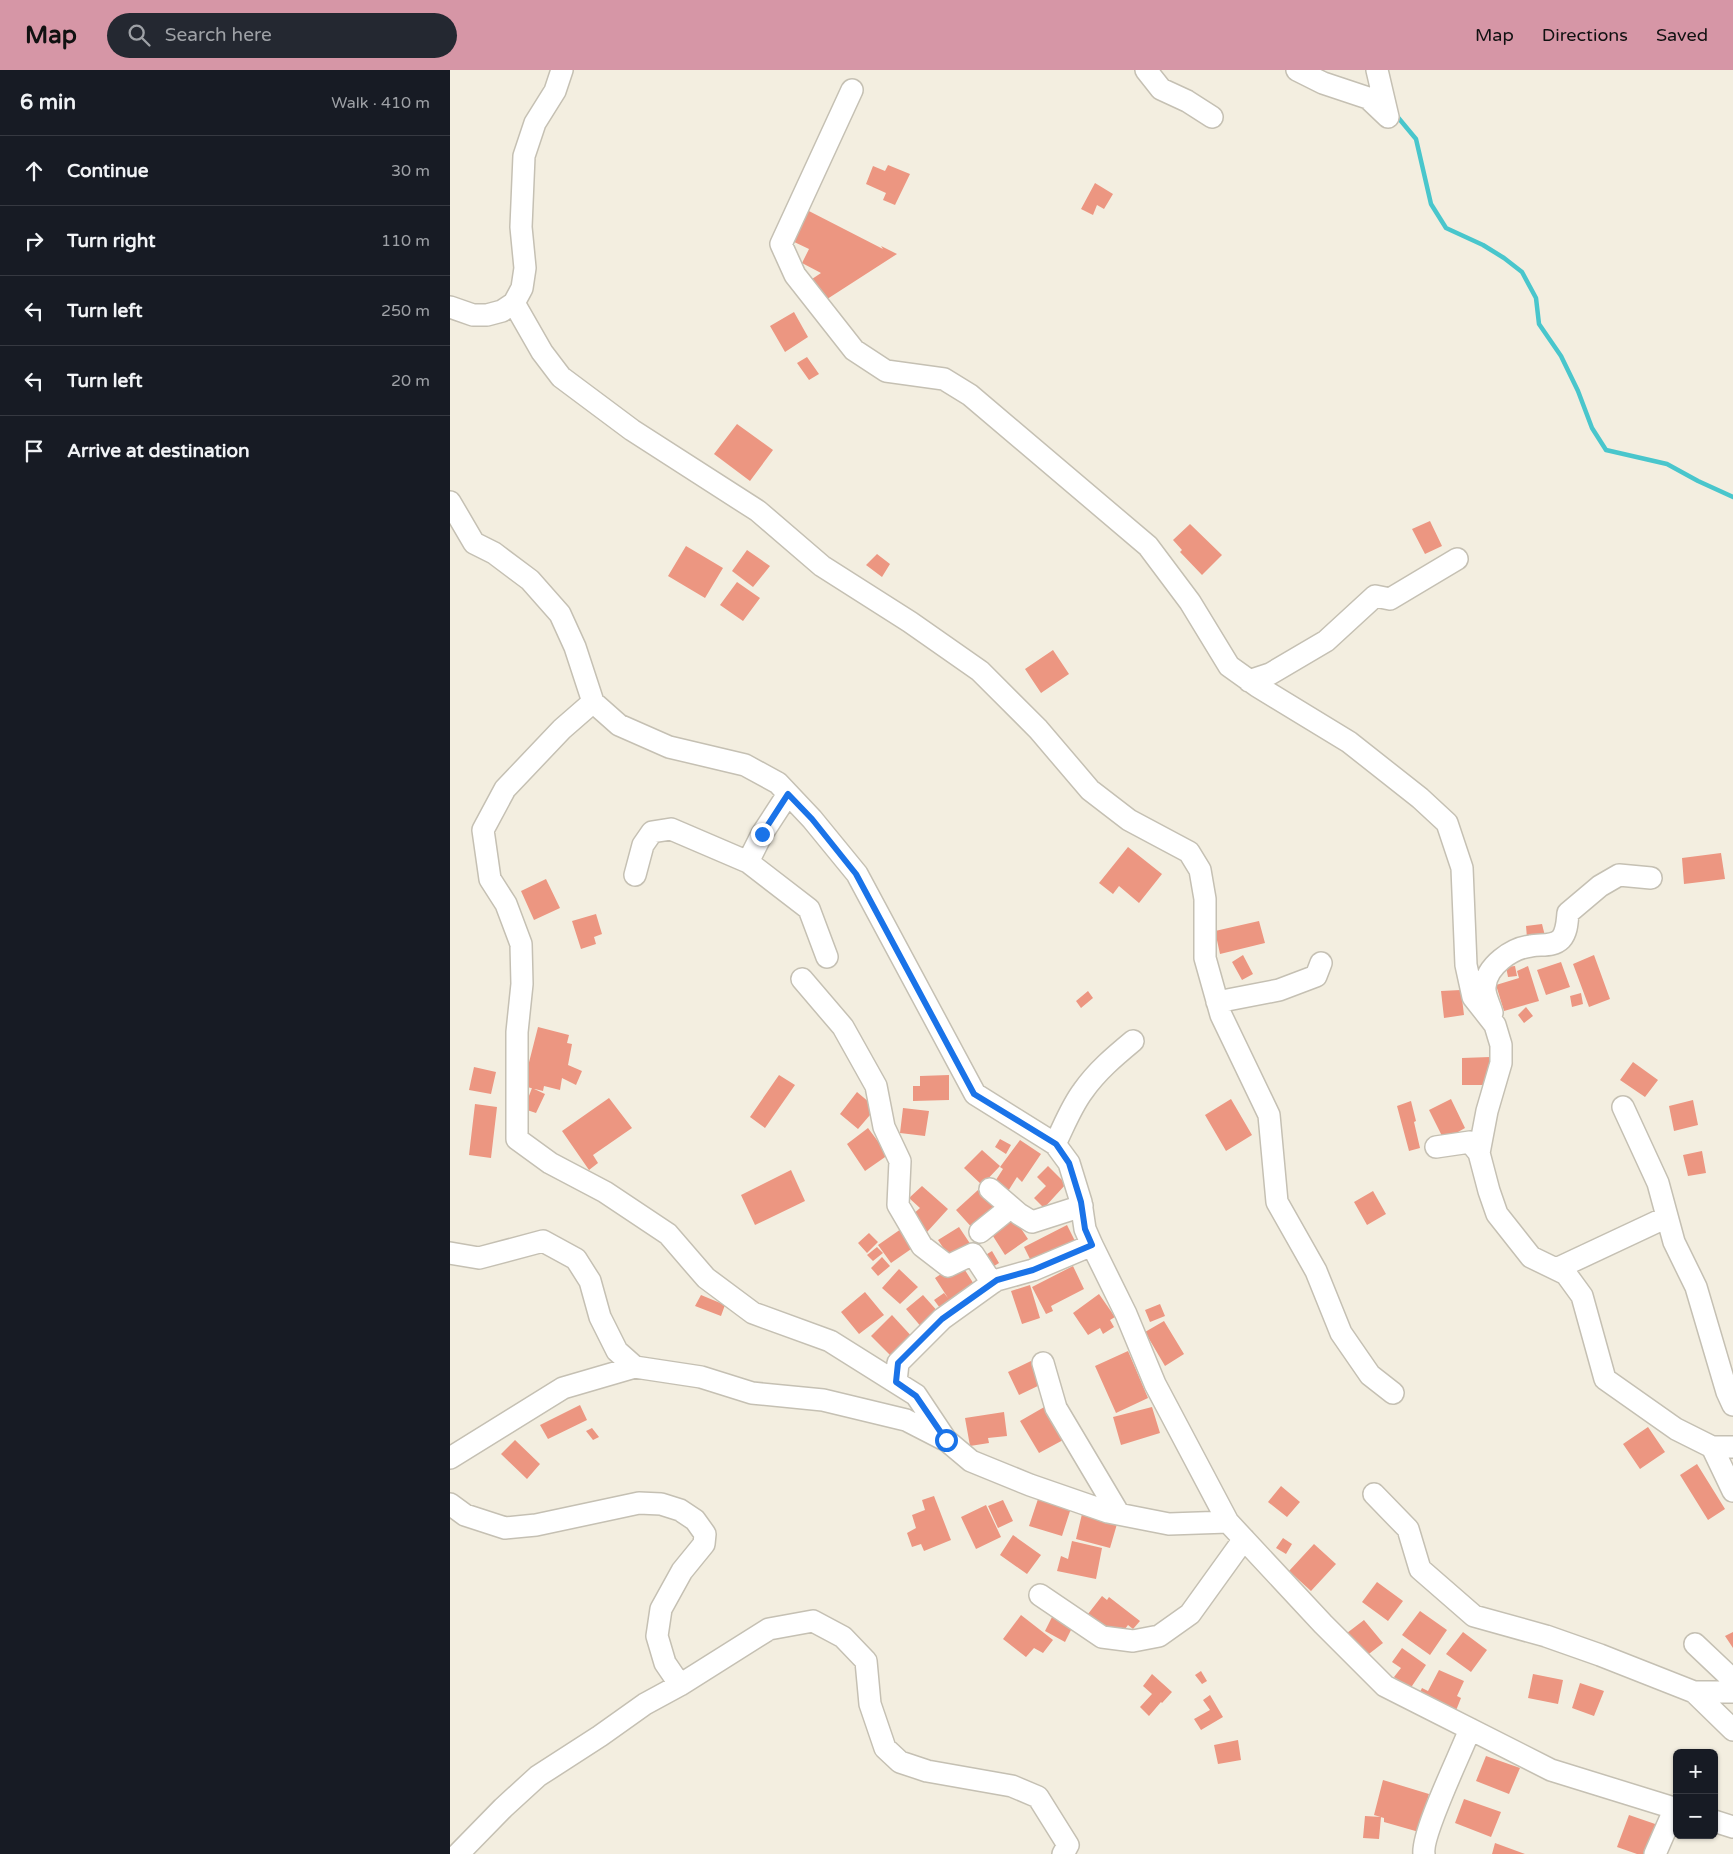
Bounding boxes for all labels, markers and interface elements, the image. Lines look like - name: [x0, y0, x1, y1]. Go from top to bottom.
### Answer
- search box: [107, 13, 457, 58]
- text: Map: [25, 21, 77, 50]
- icon: search: [125, 21, 153, 49]
- text: Search here: [165, 24, 272, 46]
- text: Map: [1475, 24, 1514, 46]
- text: Directions: [1542, 24, 1628, 46]
- text: Saved: [1656, 24, 1708, 46]
- text: 6 min: [20, 90, 76, 115]
- text: Walk · 410 m: [331, 93, 430, 113]
- icon: ahead: [20, 157, 48, 185]
- text: Continue: [67, 160, 149, 182]
- text: 30 m: [391, 161, 430, 181]
- icon: right: [20, 227, 48, 255]
- text: Turn right: [67, 230, 155, 252]
- text: 110 m: [381, 231, 430, 251]
- icon: left: [20, 297, 48, 325]
- text: Turn left: [67, 300, 143, 322]
- text: 250 m: [381, 301, 430, 321]
- icon: left: [20, 367, 48, 395]
- text: Turn left: [67, 370, 143, 392]
- text: 20 m: [391, 371, 430, 391]
- icon: arrive: [20, 437, 48, 465]
- text: Arrive at destination: [67, 440, 250, 462]
- route end: [751, 823, 774, 846]
- route start: [935, 1429, 958, 1452]
- map controls: [1673, 1749, 1718, 1839]
- button: +: [1673, 1749, 1718, 1794]
- button: −: [1673, 1794, 1718, 1839]

